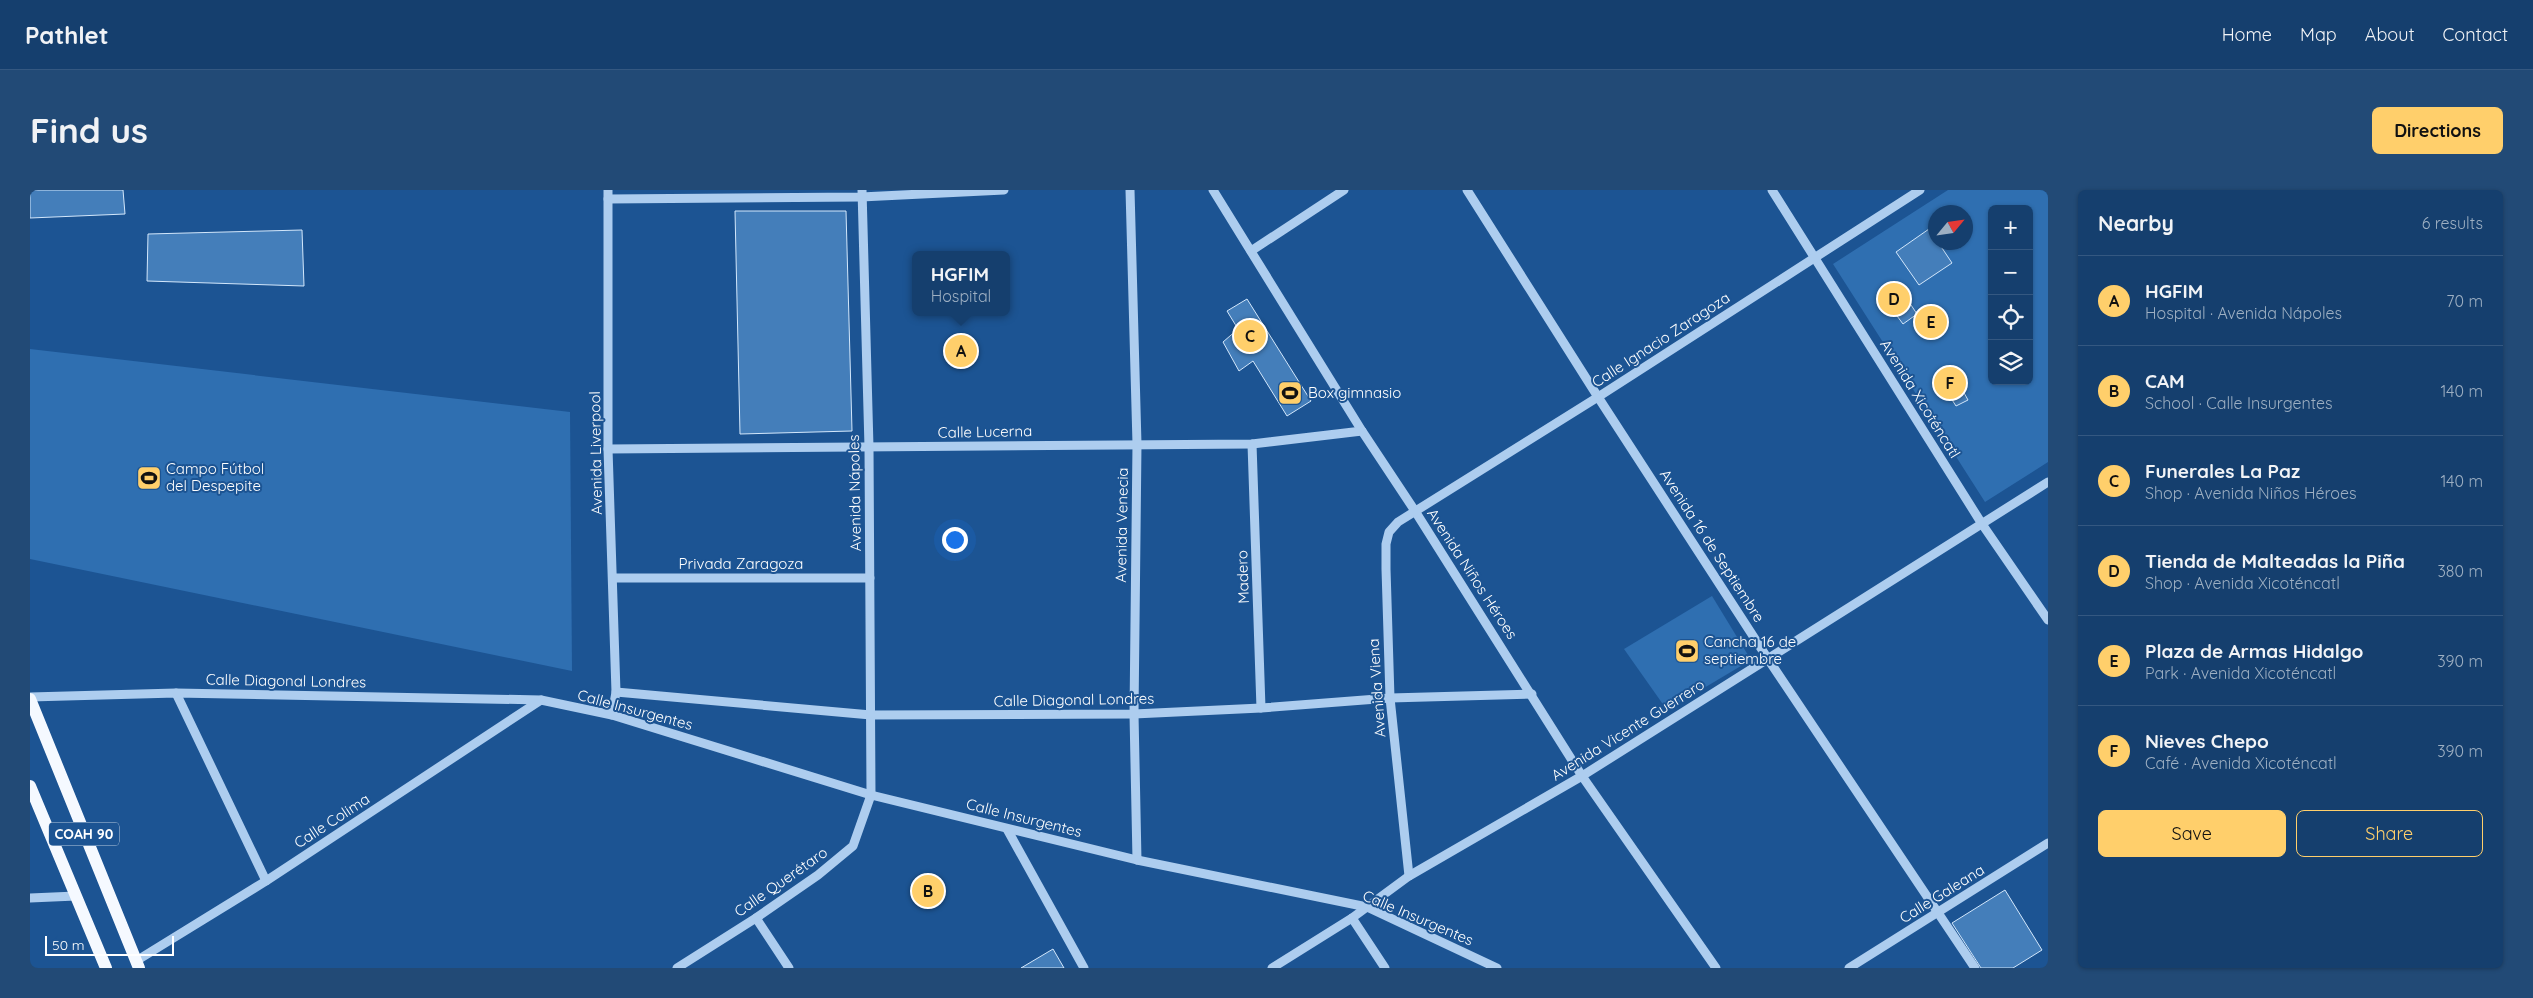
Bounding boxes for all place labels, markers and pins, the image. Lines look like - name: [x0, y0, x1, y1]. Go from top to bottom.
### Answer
- pin: D: [1878, 280, 1910, 318]
- pin: E: [1915, 303, 1947, 341]
- pin: C: [1234, 317, 1266, 355]
- pin: A: [945, 332, 977, 370]
- pin: F: [1934, 364, 1966, 402]
- sports icon: Box gimnasio: [1277, 380, 1303, 406]
- place label: Box gimnasio: [1308, 383, 1401, 402]
- place label: Campo Fútbol del Despepite: [166, 459, 264, 495]
- sports icon: Campo Fútbol del Despepite: [136, 465, 162, 491]
- place label: Cancha 16 de septiembre: [1704, 632, 1796, 668]
- sports icon: Cancha 16 de septiembre: [1674, 638, 1700, 664]
- pin: B: [912, 872, 944, 910]

